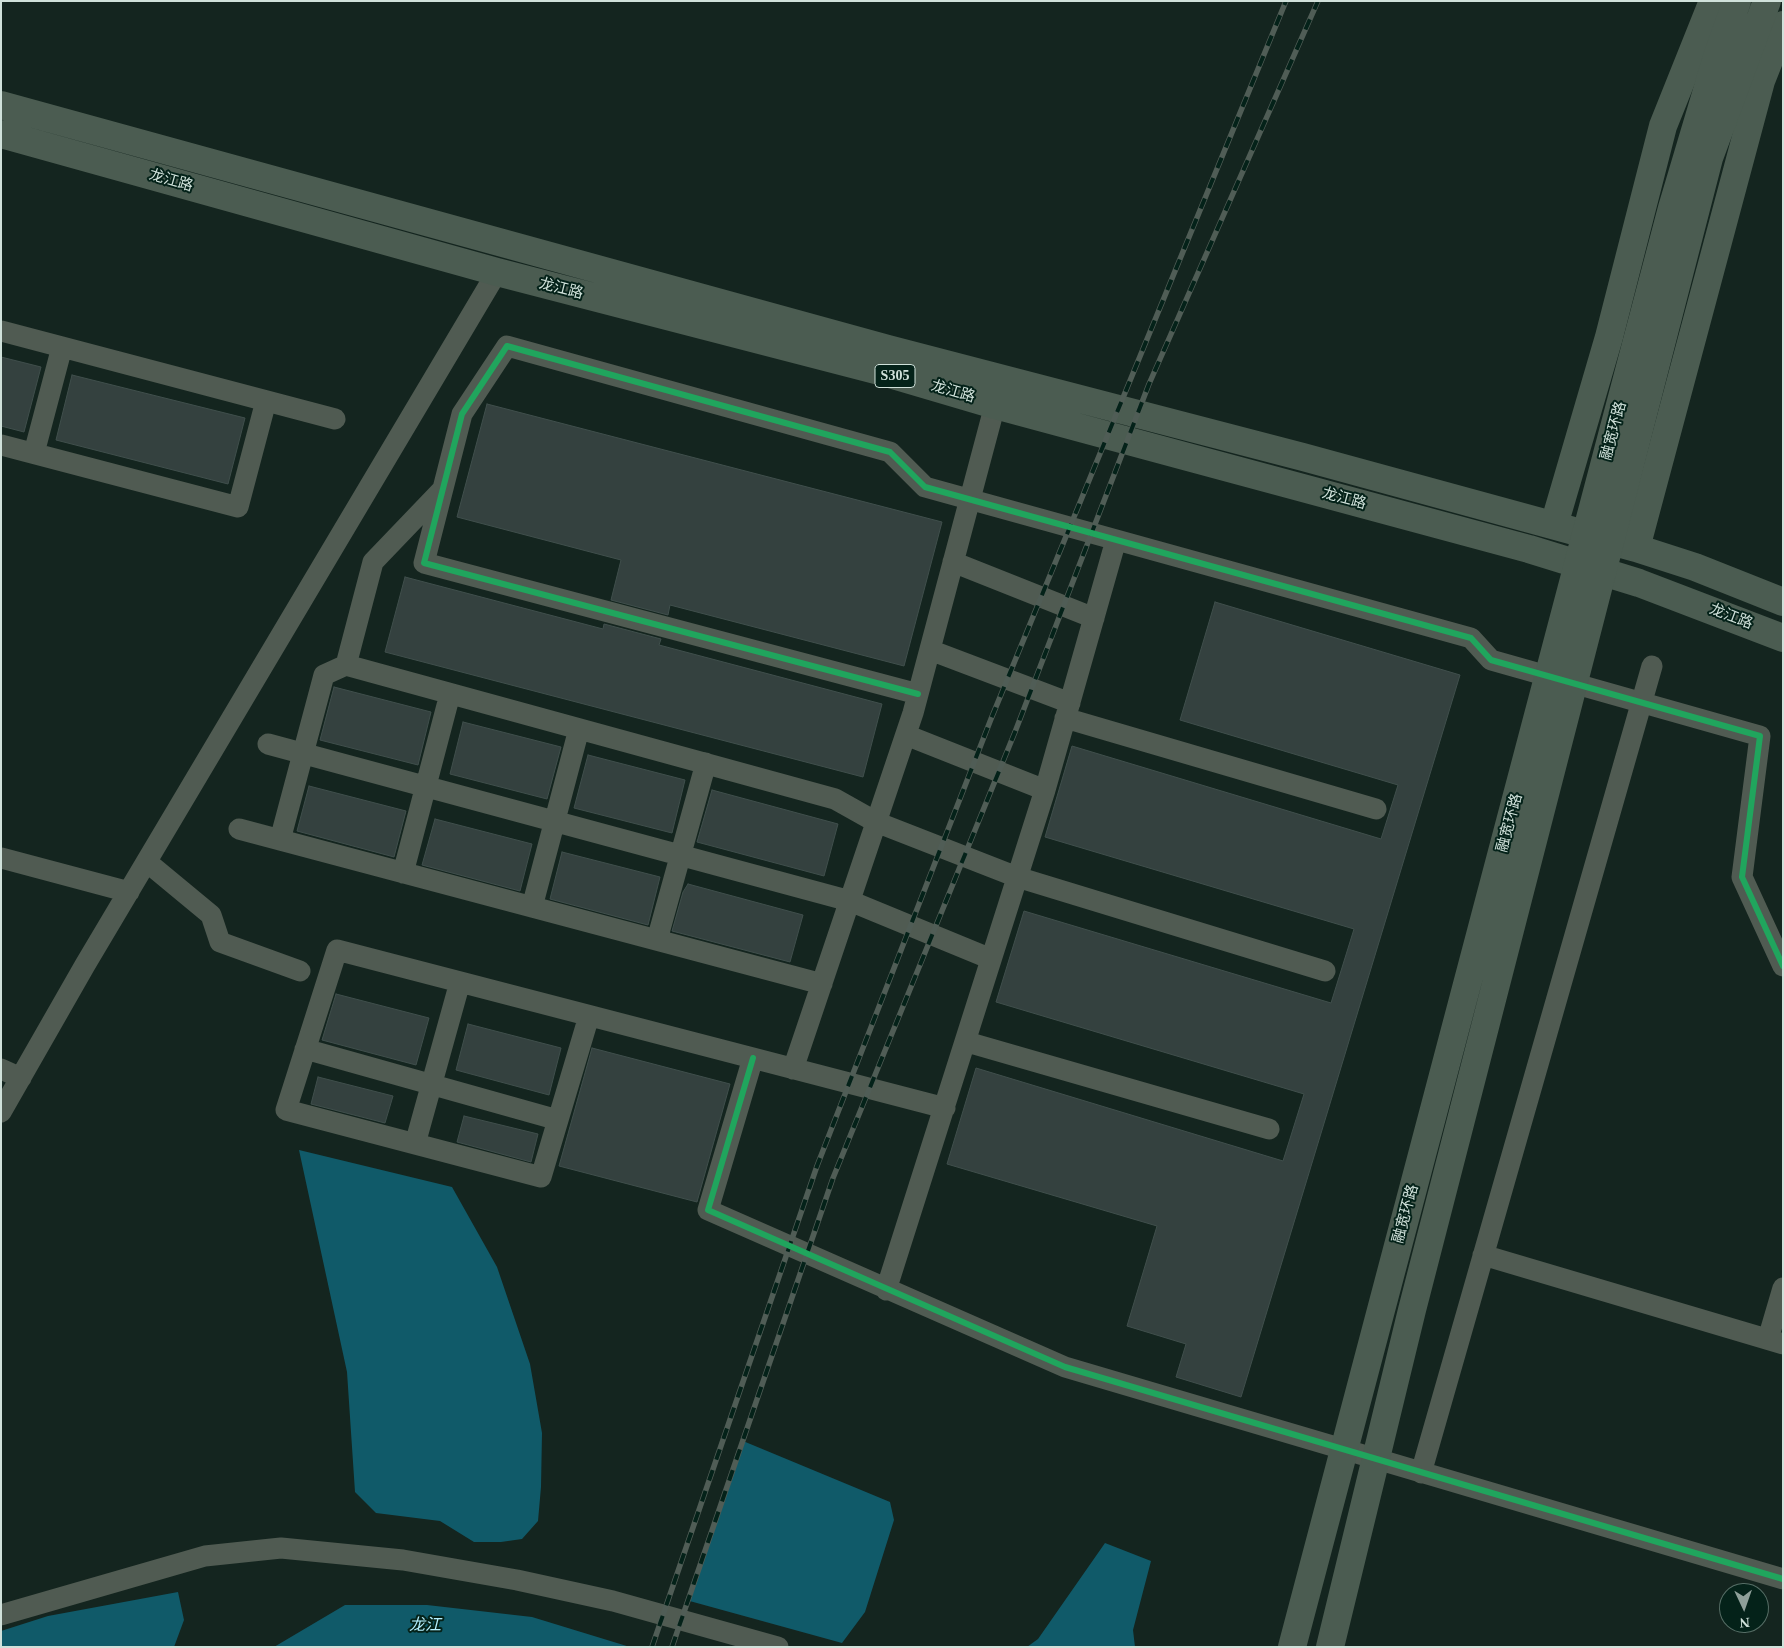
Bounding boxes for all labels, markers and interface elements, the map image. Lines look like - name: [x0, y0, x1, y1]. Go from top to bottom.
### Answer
- street label: 龙江路: [147, 166, 195, 196]
- street label: 龙江路: [537, 275, 585, 303]
- road number: S305: [875, 364, 915, 388]
- street label: 龙江路: [929, 377, 977, 407]
- street label: 融宽环路: [1598, 400, 1630, 462]
- street label: 龙江路: [1320, 484, 1368, 514]
- street label: 龙江路: [1707, 601, 1755, 633]
- street label: 融宽环路: [1494, 792, 1526, 854]
- street label: 融宽环路: [1390, 1183, 1422, 1245]
- north arrow: [1719, 1583, 1769, 1633]
- text: N: [1739, 1615, 1750, 1630]
- water label: 龙江: [409, 1616, 441, 1636]

